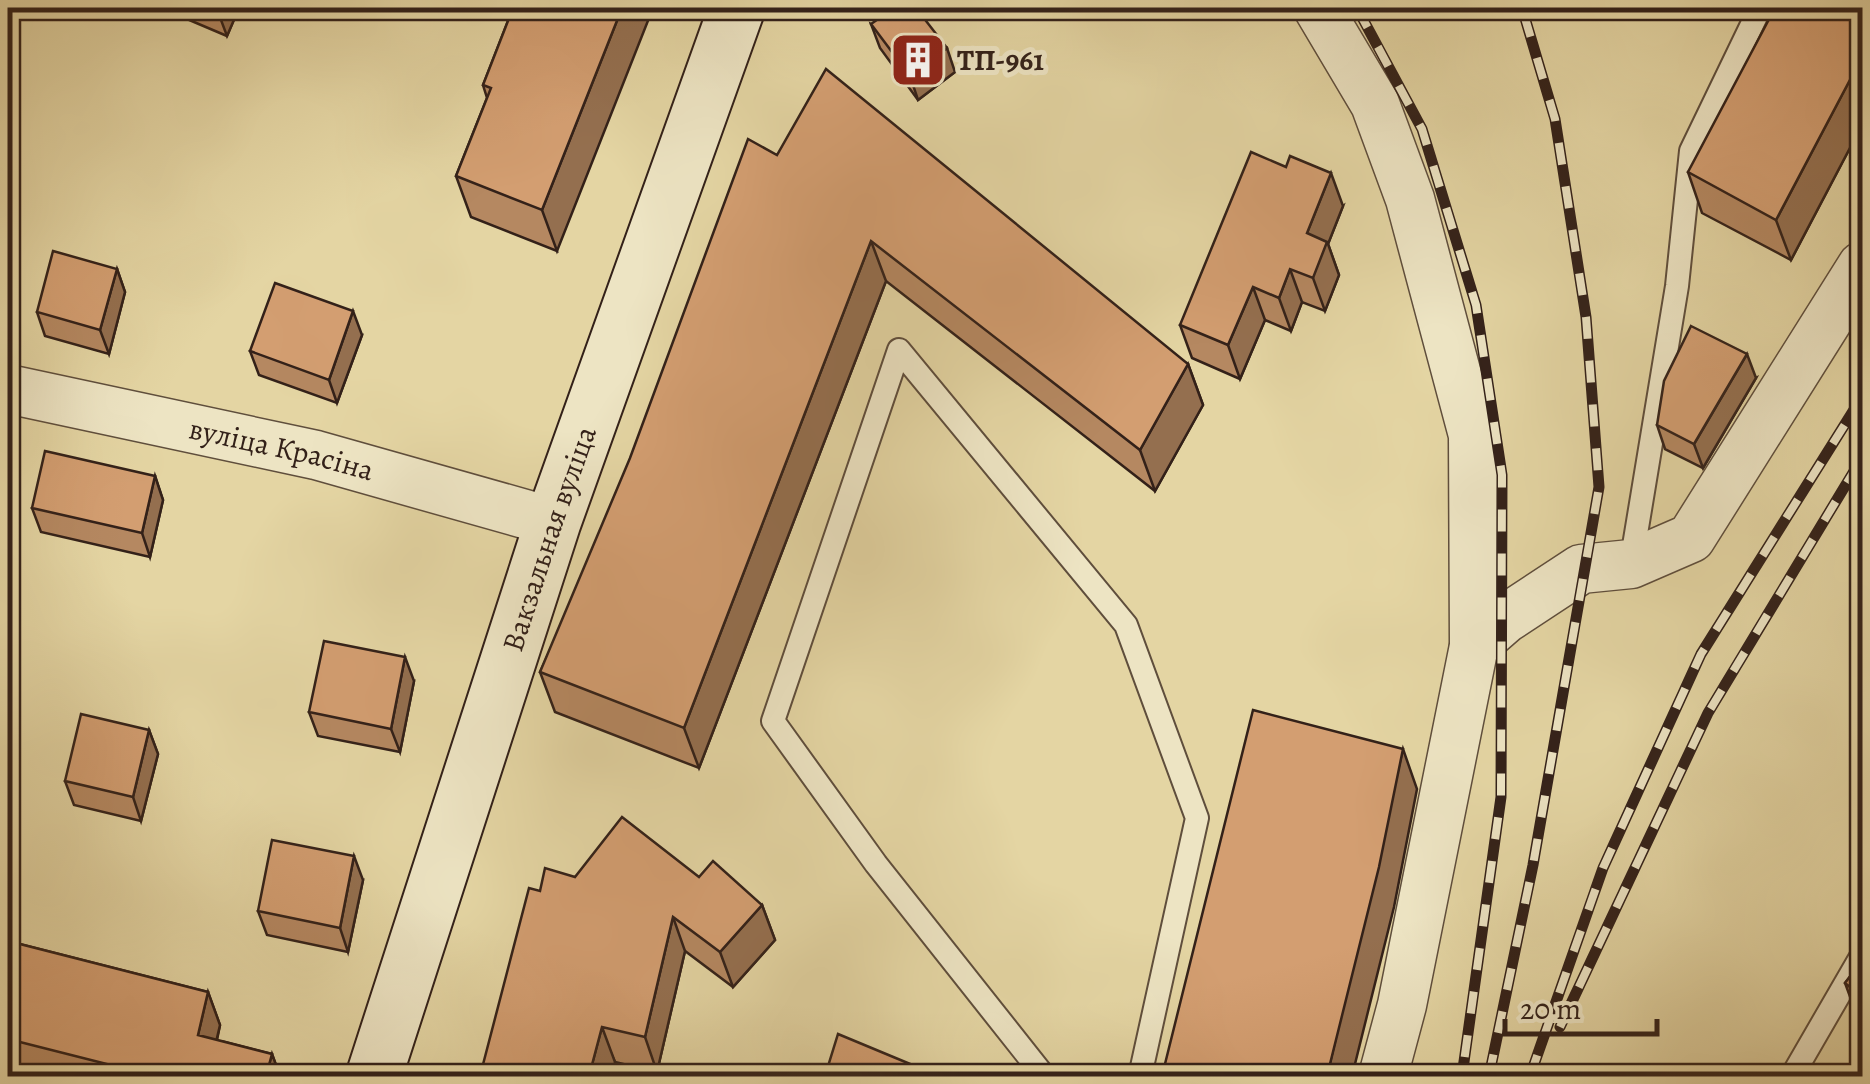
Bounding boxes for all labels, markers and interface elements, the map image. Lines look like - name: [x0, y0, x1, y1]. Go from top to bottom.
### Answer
- building icon: ТП-961: [888, 30, 948, 90]
- place label: ТП-961: [957, 40, 1044, 80]
- street label: вуліца Красіна: [185, 408, 379, 490]
- street label: Вакзальная вуліца: [492, 420, 606, 657]
- scale bar: [1505, 974, 1658, 1036]
- text: 20 m: [1520, 989, 1581, 1029]

